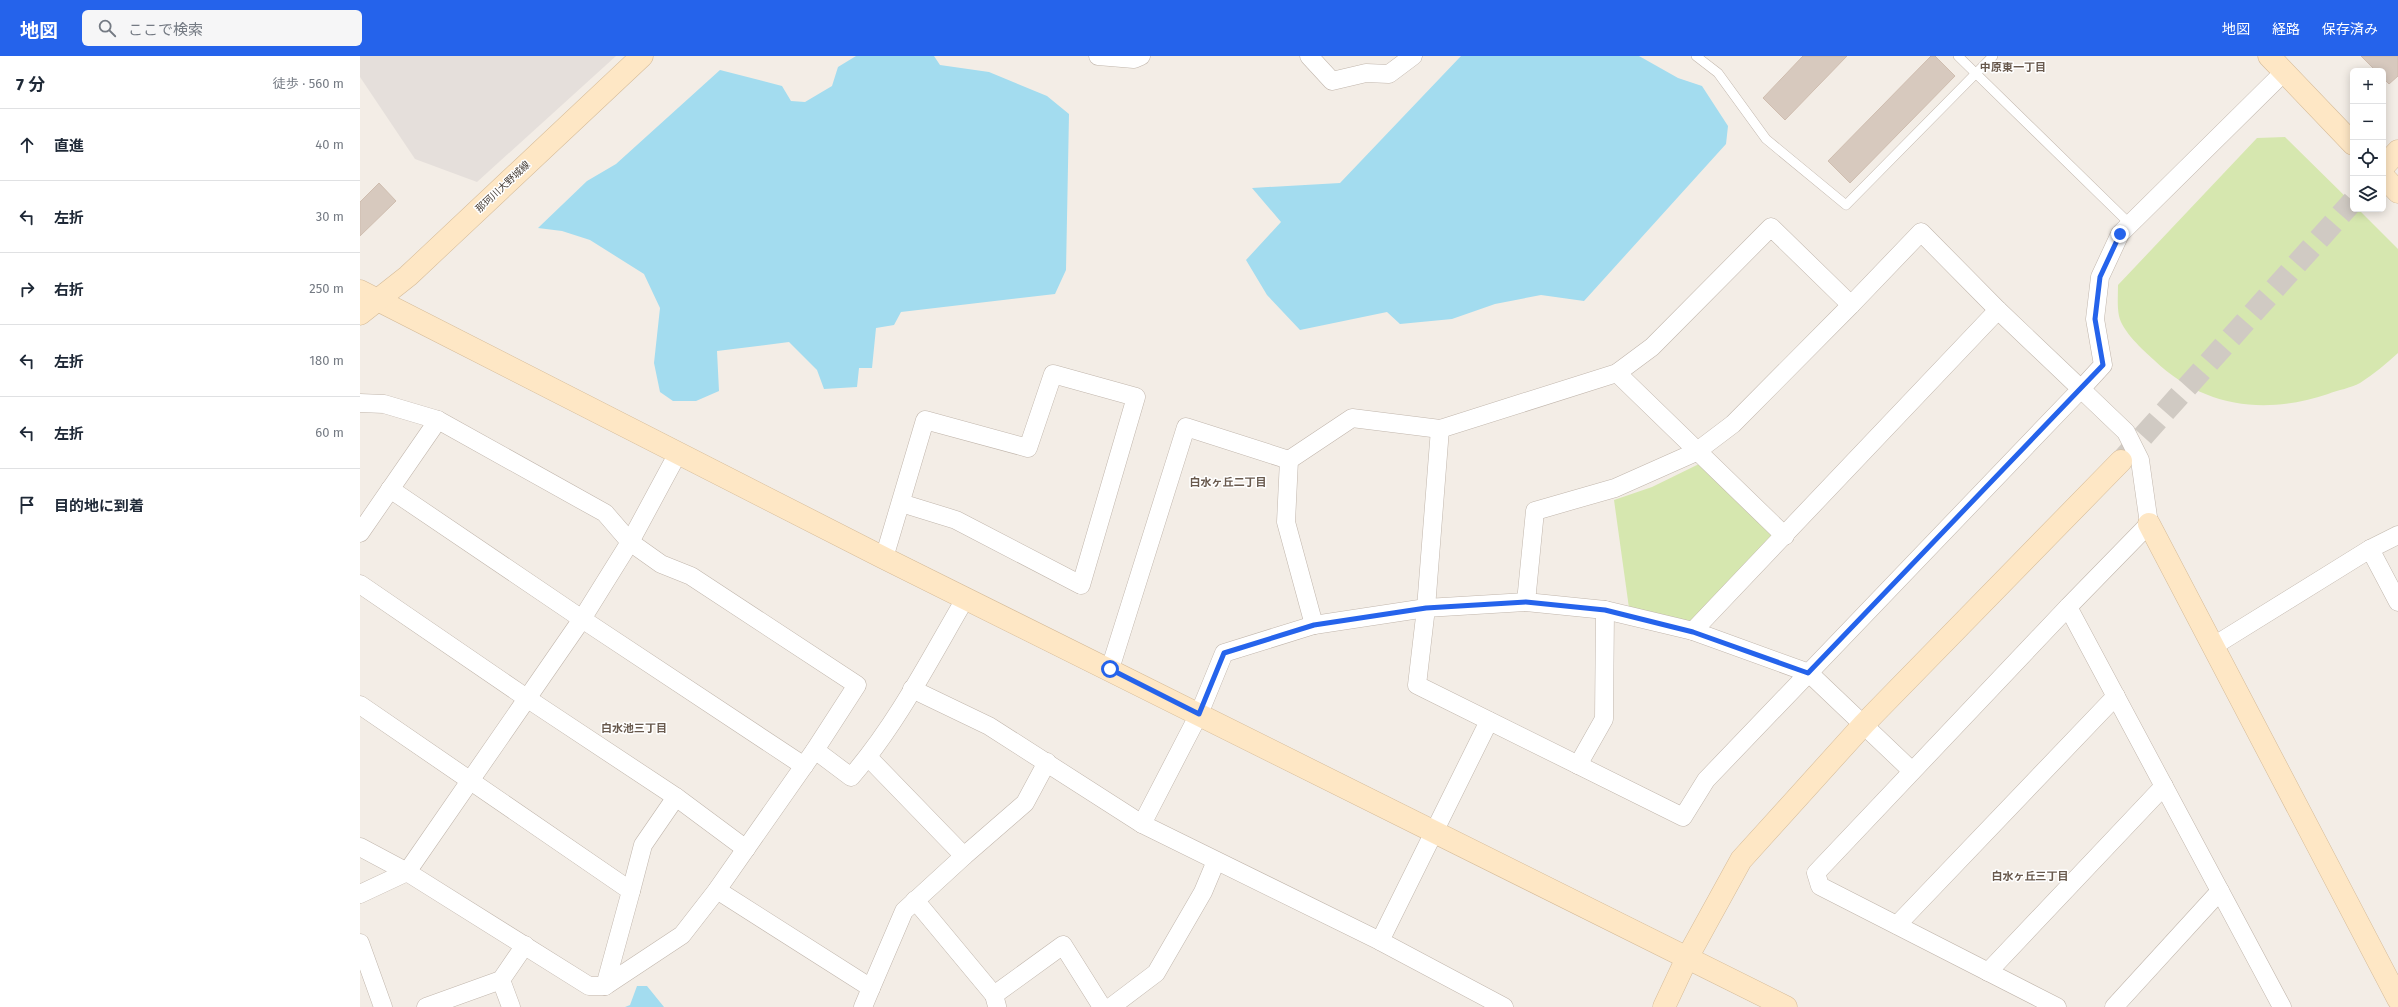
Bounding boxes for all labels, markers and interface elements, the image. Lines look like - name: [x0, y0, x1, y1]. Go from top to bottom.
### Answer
- search box: [82, 10, 362, 46]
- icon: search: [96, 17, 118, 39]
- text: 地図: [20, 19, 58, 42]
- text: ここで検索: [128, 21, 203, 39]
- text: 地図: [2222, 21, 2250, 38]
- text: 経路: [2272, 21, 2300, 38]
- text: 保存済み: [2322, 21, 2378, 38]
- district label: 中原東一丁目: [1980, 61, 2046, 74]
- map controls: [2350, 68, 2386, 212]
- button: +: [2350, 68, 2386, 104]
- text: 7 分: [16, 74, 45, 95]
- text: 徒歩 · 560 m: [273, 76, 344, 91]
- button: −: [2350, 104, 2386, 140]
- icon: ahead: [16, 134, 38, 156]
- text: 直進: [54, 137, 84, 155]
- text: 40 m: [315, 137, 344, 152]
- button: locate: [2350, 140, 2386, 176]
- street label: 那珂川大野城線: [473, 159, 533, 215]
- button: layers: [2350, 176, 2386, 212]
- icon: left: [16, 206, 38, 228]
- text: 左折: [54, 209, 84, 227]
- text: 30 m: [316, 209, 344, 224]
- route end: [2111, 225, 2129, 243]
- icon: right: [16, 278, 38, 300]
- text: 右折: [54, 281, 84, 299]
- text: 250 m: [309, 281, 344, 296]
- icon: left: [16, 350, 38, 372]
- text: 左折: [54, 353, 84, 371]
- text: 180 m: [309, 353, 344, 368]
- icon: left: [16, 422, 38, 444]
- text: 左折: [54, 425, 84, 443]
- text: 60 m: [315, 425, 344, 440]
- district label: 白水ヶ丘二丁目: [1190, 476, 1267, 489]
- icon: arrive: [16, 494, 38, 516]
- text: 目的地に到着: [54, 497, 144, 515]
- route start: [1101, 660, 1119, 678]
- district label: 白水池三丁目: [601, 722, 667, 735]
- district label: 白水ヶ丘三丁目: [1992, 870, 2069, 883]

